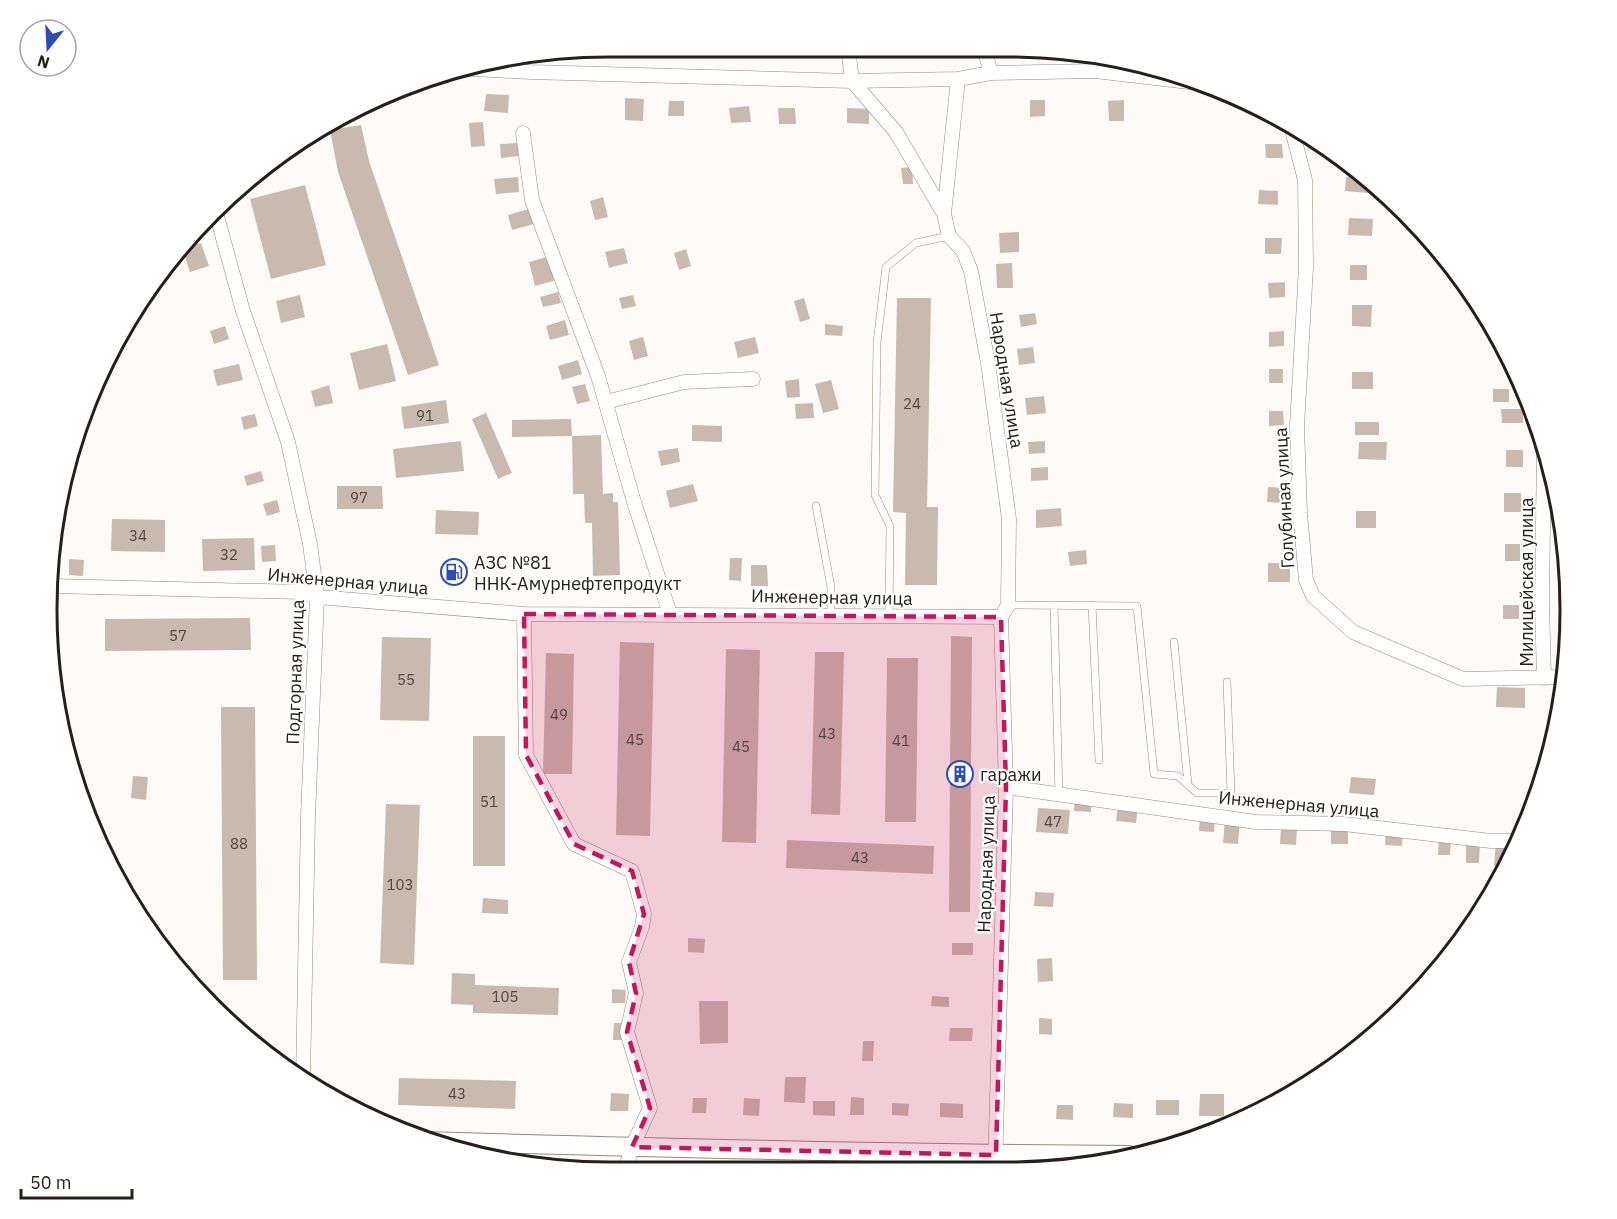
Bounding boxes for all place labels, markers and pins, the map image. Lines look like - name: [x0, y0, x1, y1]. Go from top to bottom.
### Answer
- place label: АЗС №81 ННК-Амурнефтепродукт: [474, 551, 682, 595]
- fuel station icon: АЗС №81 ННК-Амурнефтепродукт: [439, 557, 469, 587]
- building icon: гаражи: [945, 759, 975, 789]
- place label: гаражи: [980, 763, 1042, 786]

